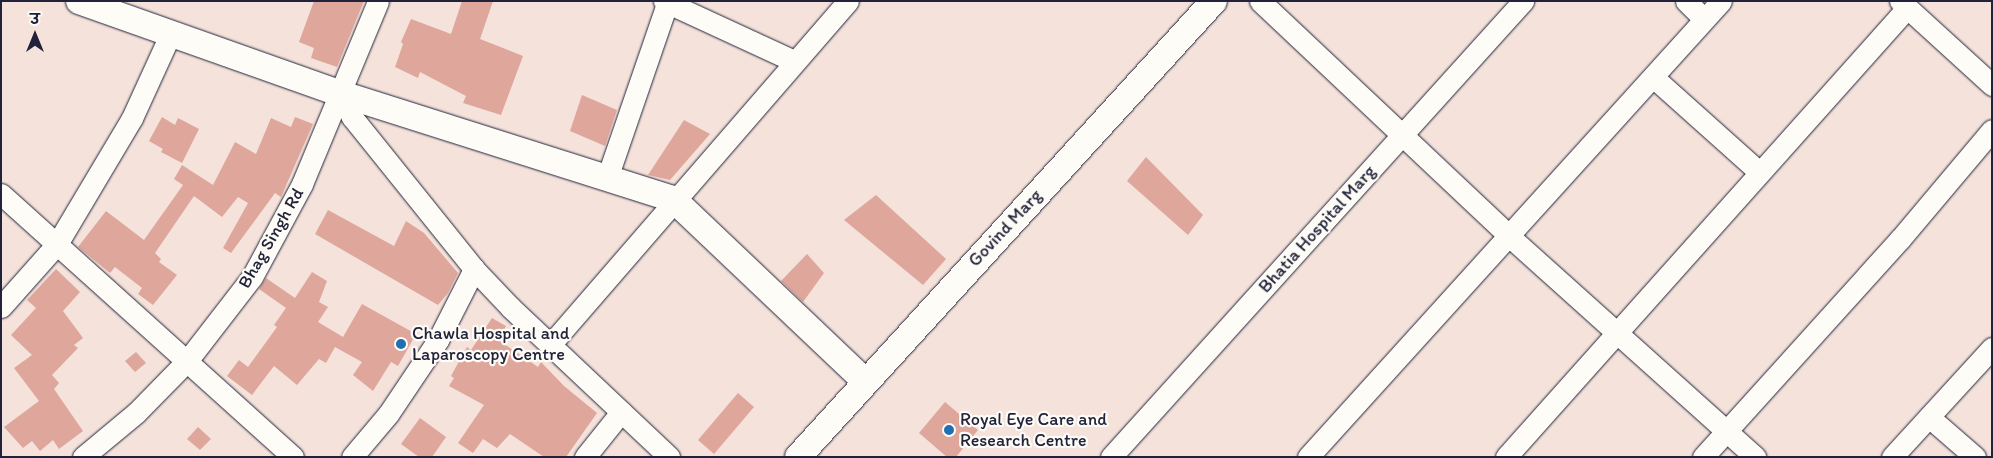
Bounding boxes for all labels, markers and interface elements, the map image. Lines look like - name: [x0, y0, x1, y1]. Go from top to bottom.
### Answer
- north arrow: [10, 10, 60, 60]
- text: उ: [30, 11, 40, 28]
- street label: Bhatia Hospital Marg: [1254, 161, 1380, 297]
- street label: Bhag Singh Rd: [234, 184, 308, 292]
- street label: Govind Marg: [964, 185, 1046, 271]
- place label: Chawla Hospital and Laparoscopy Centre: [412, 323, 570, 366]
- marker: Chawla Hospital and Laparoscopy Centre: [394, 337, 408, 351]
- place label: Royal Eye Care and Research Centre: [960, 409, 1107, 452]
- marker: Royal Eye Care and Research Centre: [942, 423, 956, 437]

